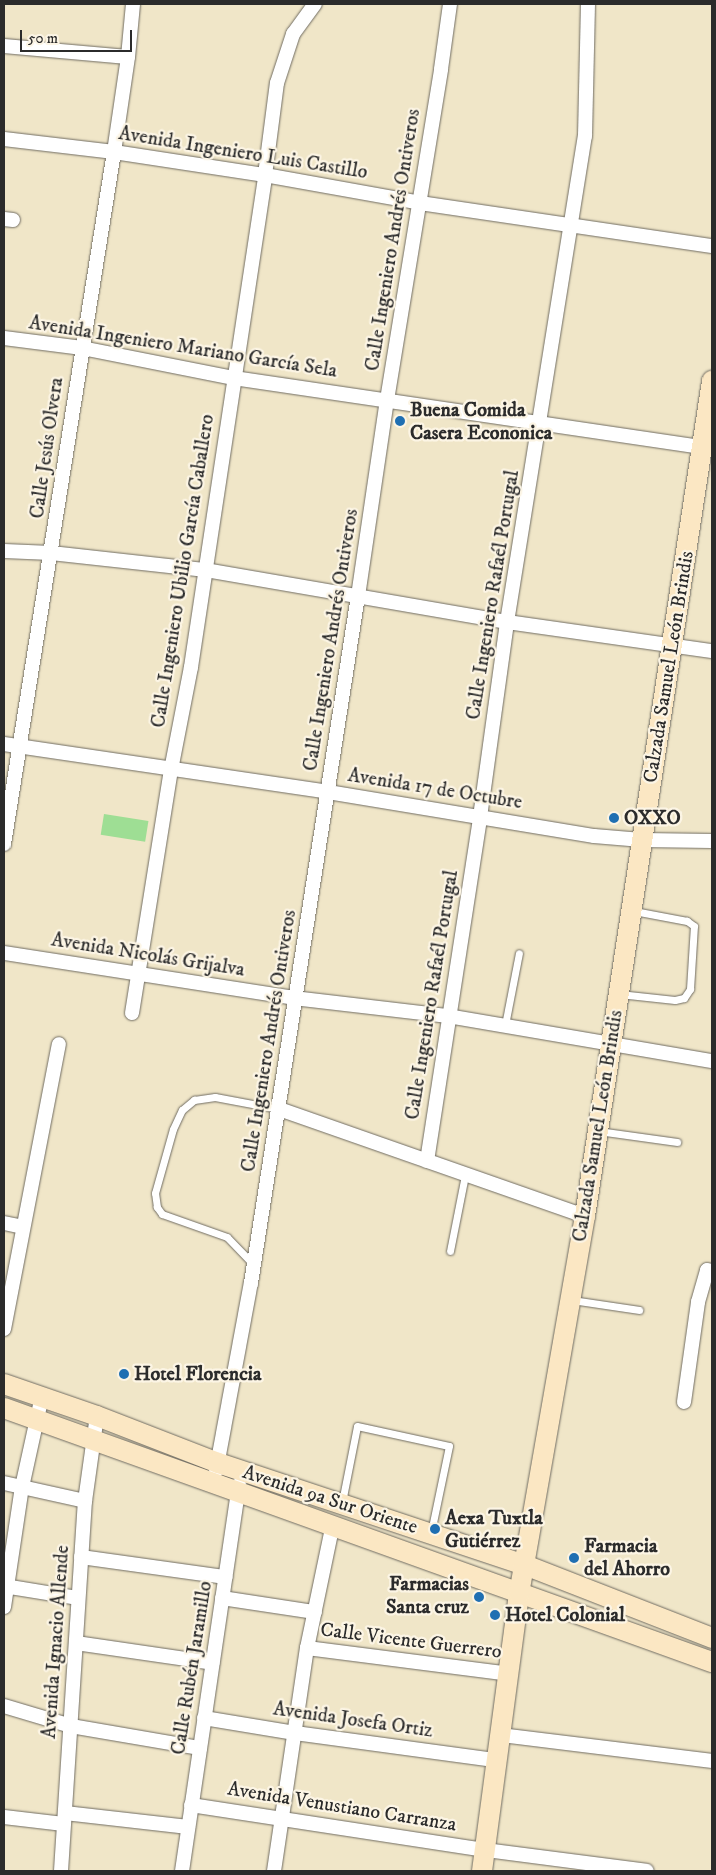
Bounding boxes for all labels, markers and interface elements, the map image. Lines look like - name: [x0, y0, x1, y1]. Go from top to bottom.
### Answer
- scale bar: [22, 20, 135, 52]
- text: 50 m: [28, 29, 58, 48]
- street label: Calle Ingeniero Andrés Ontiveros: [360, 107, 426, 373]
- street label: Avenida Ingeniero Luis Castillo: [117, 121, 369, 185]
- street label: Avenida Ingeniero Mariano García Sela: [27, 311, 339, 383]
- street label: Calle Jesús Olvera: [25, 376, 69, 520]
- place label: Buena Comida Casera Econonica: [410, 398, 552, 445]
- street label: Calle Ingeniero Ubilio García Caballero: [146, 413, 220, 729]
- marker: Buena Comida Casera Econonica: [394, 415, 406, 427]
- street label: Calle Ingeniero Rafaél Portugal: [461, 469, 525, 721]
- street label: Calle Ingeniero Andrés Ontiveros: [298, 507, 364, 773]
- street label: Calzada Samuel León Brindis: [639, 549, 699, 785]
- street label: Avenida 17 de Octubre: [346, 763, 524, 815]
- place label: OXXO: [624, 806, 681, 830]
- marker: OXXO: [608, 812, 620, 824]
- street label: Calle Ingeniero Rafaél Portugal: [400, 869, 464, 1121]
- street label: Calle Ingeniero Andrés Ontiveros: [236, 908, 302, 1174]
- street label: Avenida Nicolás Grijalva: [50, 928, 246, 982]
- street label: Calzada Samuel León Brindis: [568, 1008, 628, 1244]
- place label: Hotel Florencia: [134, 1362, 261, 1386]
- marker: Hotel Florencia: [118, 1368, 130, 1380]
- street label: Avenida 9a Sur Oriente: [240, 1460, 420, 1540]
- place label: Aexa Tuxtla Gutiérrez: [445, 1506, 543, 1553]
- marker: Aexa Tuxtla Gutiérrez: [429, 1523, 441, 1535]
- place label: Farmacia del Ahorro: [584, 1534, 670, 1581]
- street label: Avenida Ignacio Allende: [37, 1544, 75, 1740]
- marker: Farmacia del Ahorro: [568, 1552, 580, 1564]
- place label: Farmacias Santa cruz: [386, 1573, 469, 1620]
- street label: Calle Rubén Jaramillo: [166, 1579, 218, 1757]
- marker: Farmacias Santa cruz: [473, 1591, 485, 1603]
- place label: Hotel Colonial: [505, 1603, 625, 1627]
- marker: Hotel Colonial: [489, 1609, 501, 1621]
- street label: Calle Vicente Guerrero: [319, 1618, 503, 1664]
- street label: Avenida Josefa Ortiz: [272, 1697, 434, 1743]
- street label: Avenida Venustiano Carranza: [226, 1777, 458, 1837]

